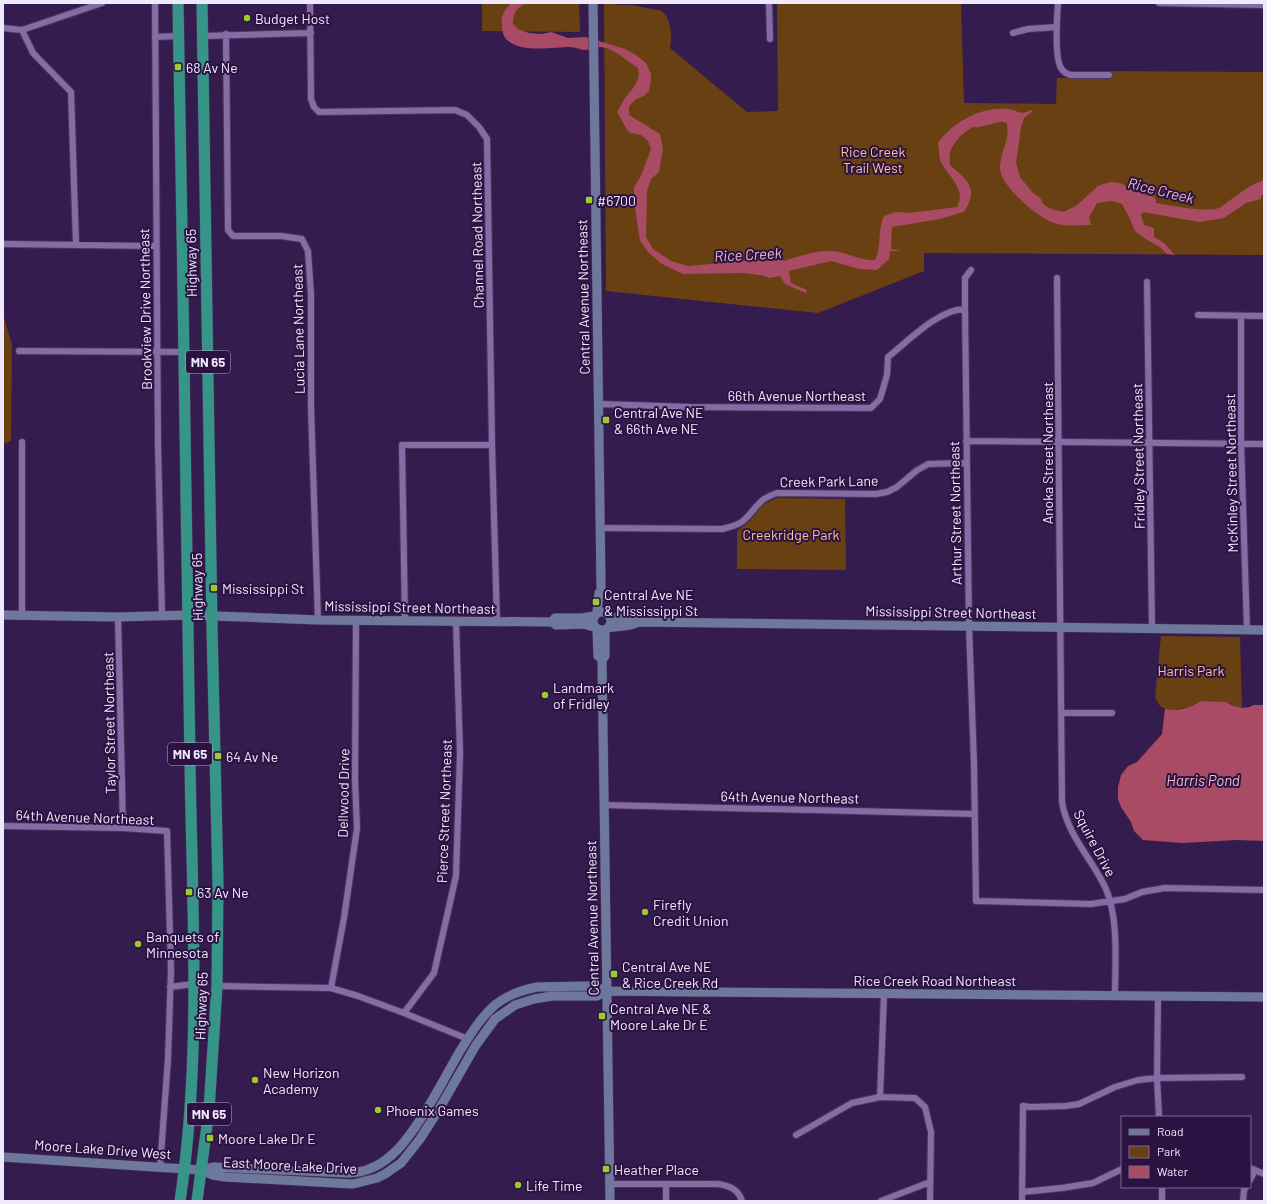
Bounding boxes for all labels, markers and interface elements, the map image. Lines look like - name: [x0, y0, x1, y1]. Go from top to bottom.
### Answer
- place label: Budget Host: [255, 10, 330, 27]
- marker: Budget Host: [242, 13, 252, 23]
- place label: 68 Av Ne: [186, 59, 238, 76]
- marker: 68 Av Ne: [173, 62, 183, 72]
- park label: Rice Creek Trail West: [840, 143, 906, 176]
- street label: Channel Road Northeast: [467, 161, 487, 309]
- water label: Rice Creek: [1126, 173, 1197, 207]
- place label: #6700: [597, 192, 636, 209]
- marker: #6700: [584, 195, 594, 205]
- street label: Central Avenue Northeast: [573, 219, 593, 375]
- street label: Brookview Drive Northeast: [135, 228, 155, 390]
- street label: Highway 65: [182, 229, 200, 297]
- water label: Rice Creek: [714, 243, 783, 265]
- street label: Lucia Lane Northeast: [288, 264, 308, 394]
- road number: MN 65: [186, 351, 230, 373]
- street label: Anoka Street Northeast: [1039, 382, 1056, 524]
- street label: Fridley Street Northeast: [1128, 383, 1148, 529]
- street label: 66th Avenue Northeast: [728, 387, 866, 404]
- street label: McKinley Street Northeast: [1221, 393, 1241, 553]
- place label: Central Ave NE & 66th Ave NE: [614, 404, 703, 437]
- marker: Central Ave NE & 66th Ave NE: [601, 415, 611, 425]
- street label: Arthur Street Northeast: [945, 441, 965, 585]
- street label: Creek Park Lane: [780, 472, 878, 490]
- park label: Creekridge Park: [742, 526, 840, 543]
- street label: Highway 65: [188, 553, 206, 621]
- place label: Mississippi St: [222, 580, 304, 597]
- marker: Mississippi St: [209, 583, 219, 593]
- place label: Central Ave NE & Mississippi St: [604, 586, 698, 619]
- street label: Mississippi Street Northeast: [324, 597, 496, 617]
- marker: Central Ave NE & Mississippi St: [591, 597, 601, 607]
- street label: Mississippi Street Northeast: [865, 602, 1037, 622]
- street label: Taylor Street Northeast: [99, 652, 119, 794]
- park label: Harris Park: [1157, 662, 1225, 679]
- place label: Landmark of Fridley: [553, 679, 614, 712]
- marker: Landmark of Fridley: [540, 690, 550, 700]
- street label: Pierce Street Northeast: [433, 739, 455, 883]
- road number: MN 65: [168, 743, 212, 765]
- place label: 64 Av Ne: [226, 748, 278, 765]
- street label: Dellwood Drive: [334, 748, 352, 838]
- marker: 64 Av Ne: [213, 751, 223, 761]
- water label: Harris Pond: [1166, 771, 1240, 789]
- street label: 64th Avenue Northeast: [720, 787, 860, 807]
- street label: 64th Avenue Northeast: [15, 806, 155, 828]
- street label: Squire Drive: [1070, 807, 1120, 879]
- street label: Central Avenue Northeast: [582, 840, 602, 996]
- place label: 63 Av Ne: [197, 884, 249, 901]
- marker: 63 Av Ne: [184, 887, 194, 897]
- place label: Firefly Credit Union: [653, 896, 728, 929]
- marker: Firefly Credit Union: [640, 907, 650, 917]
- place label: Banquets of Minnesota: [146, 928, 219, 961]
- marker: Banquets of Minnesota: [133, 939, 143, 949]
- place label: Central Ave NE & Rice Creek Rd: [622, 958, 718, 991]
- marker: Central Ave NE & Rice Creek Rd: [609, 969, 619, 979]
- street label: Highway 65: [191, 972, 211, 1040]
- street label: Rice Creek Road Northeast: [854, 972, 1016, 989]
- place label: Central Ave NE & Moore Lake Dr E: [610, 1000, 711, 1033]
- marker: Central Ave NE & Moore Lake Dr E: [597, 1011, 607, 1021]
- place label: New Horizon Academy: [263, 1064, 340, 1097]
- marker: New Horizon Academy: [250, 1075, 260, 1085]
- place label: Phoenix Games: [386, 1102, 479, 1119]
- road number: MN 65: [187, 1103, 231, 1125]
- marker: Phoenix Games: [373, 1105, 383, 1115]
- legend: [1121, 1116, 1251, 1188]
- text: Road: [1157, 1124, 1184, 1138]
- place label: Moore Lake Dr E: [218, 1130, 316, 1147]
- marker: Moore Lake Dr E: [205, 1133, 215, 1143]
- street label: Moore Lake Drive West: [34, 1136, 172, 1162]
- text: Park: [1157, 1144, 1181, 1158]
- street label: East Moore Lake Drive: [223, 1153, 357, 1177]
- place label: Heather Place: [614, 1161, 699, 1178]
- marker: Heather Place: [601, 1164, 611, 1174]
- text: Water: [1157, 1164, 1189, 1178]
- place label: Life Time: [526, 1177, 582, 1194]
- marker: Life Time: [513, 1180, 523, 1190]

